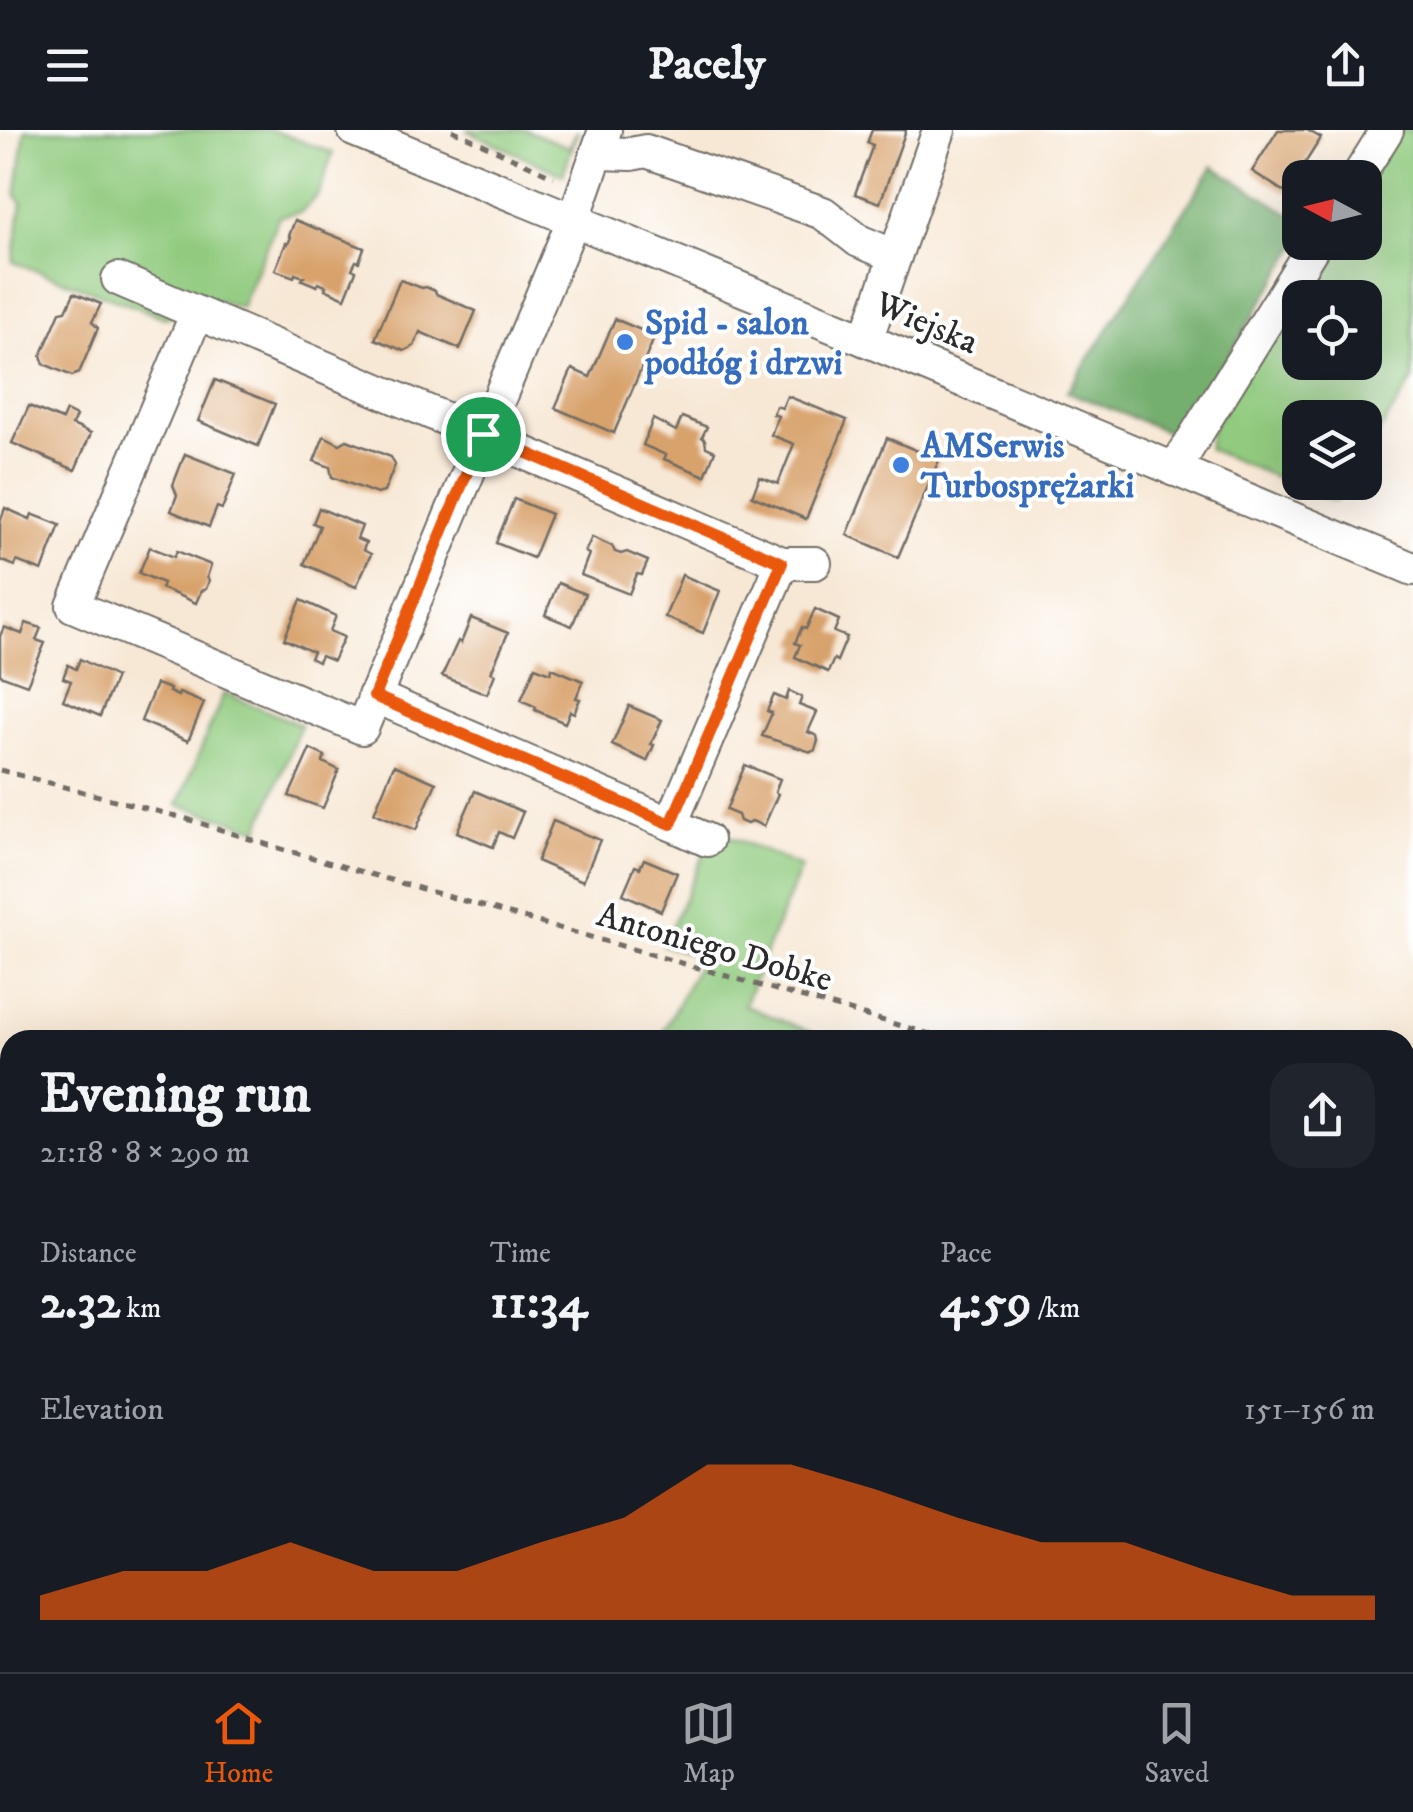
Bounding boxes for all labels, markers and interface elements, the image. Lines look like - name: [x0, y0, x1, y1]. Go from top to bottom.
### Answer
- text: Pacely: [648, 37, 765, 93]
- icon: menu: [40, 38, 95, 93]
- icon: share: [1318, 38, 1373, 93]
- north arrow: [1282, 160, 1382, 260]
- map controls: [1282, 160, 1382, 500]
- button: locate: [1282, 280, 1382, 380]
- street label: Wiejska: [867, 282, 985, 365]
- place label: Spid - salon podłóg i drzwi: [644, 302, 843, 386]
- marker: Spid - salon podłóg i drzwi: [614, 331, 636, 353]
- pin: [441, 392, 526, 477]
- button: layers: [1282, 400, 1382, 500]
- icon: arrive: [456, 407, 511, 462]
- place label: AMSerwis Turbosprężarki: [920, 425, 1134, 509]
- marker: AMSerwis Turbosprężarki: [890, 454, 912, 476]
- street label: Antoniego Dobke: [592, 893, 837, 1003]
- text: Evening run: [40, 1061, 311, 1130]
- button: share: [1270, 1063, 1375, 1168]
- text: 21:18 · 8 × 290 m: [40, 1133, 250, 1173]
- text: Distance: [40, 1236, 136, 1271]
- text: Time: [490, 1236, 551, 1271]
- text: Pace: [940, 1236, 992, 1271]
- text: 2.32: [40, 1271, 120, 1334]
- text: 11:34: [490, 1271, 587, 1334]
- text: 4:59: [940, 1271, 1032, 1334]
- text: km: [120, 1291, 161, 1326]
- text: /km: [1032, 1291, 1080, 1326]
- text: Elevation: [40, 1390, 164, 1430]
- text: 151–156 m: [1244, 1390, 1375, 1430]
- tab: Home: [204, 1696, 273, 1791]
- tab: Map: [681, 1696, 736, 1791]
- tab: Saved: [1145, 1696, 1209, 1791]

